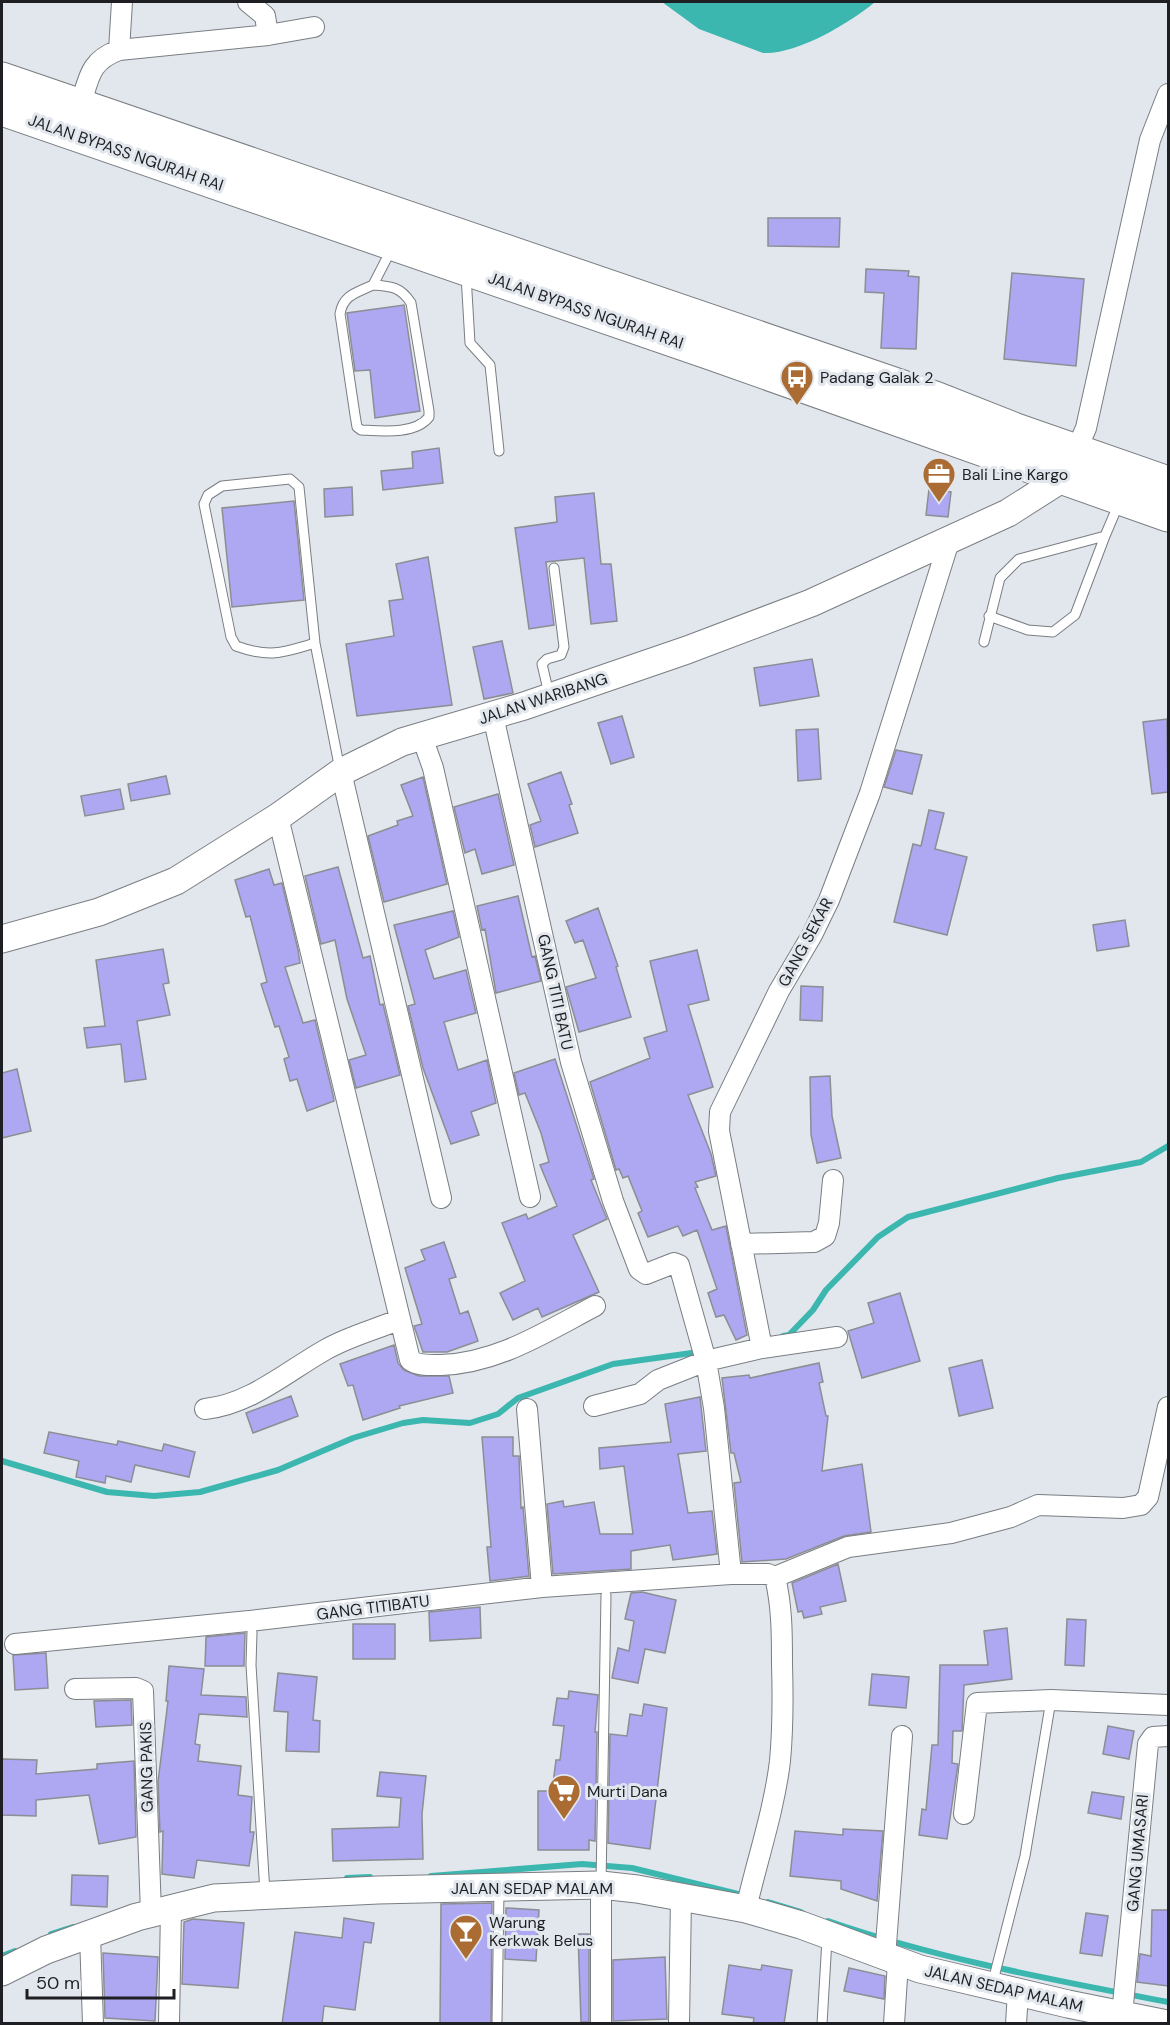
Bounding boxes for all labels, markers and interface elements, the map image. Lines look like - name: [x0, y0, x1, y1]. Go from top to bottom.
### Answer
- street label: JALAN BYPASS NGURAH RAI: [25, 109, 226, 196]
- street label: JALAN BYPASS NGURAH RAI: [485, 267, 686, 354]
- bus stop icon: Padang Galak 2: [779, 359, 815, 406]
- place label: Padang Galak 2: [820, 367, 933, 388]
- office icon: Bali Line Kargo: [921, 456, 957, 503]
- place label: Bali Line Kargo: [962, 464, 1068, 485]
- street label: JALAN WARIBANG: [476, 668, 610, 729]
- street label: GANG SEKAR: [773, 894, 838, 990]
- street label: GANG TITI BATU: [533, 932, 578, 1052]
- street label: GANG TITIBATU: [315, 1590, 431, 1625]
- street label: GANG PAKIS: [135, 1721, 158, 1813]
- supermarket icon: Murti Dana: [546, 1773, 582, 1820]
- place label: Murti Dana: [587, 1781, 668, 1802]
- street label: GANG UMASARI: [1122, 1793, 1153, 1913]
- street label: JALAN SEDAP MALAM: [451, 1878, 613, 1899]
- place label: Warung Kerkwak Belus: [489, 1912, 593, 1951]
- bar icon: Warung Kerkwak Belus: [448, 1913, 484, 1960]
- street label: JALAN SEDAP MALAM: [923, 1960, 1085, 2017]
- scale bar: [27, 1962, 174, 2000]
- text: 50 m: [36, 1971, 80, 1995]

